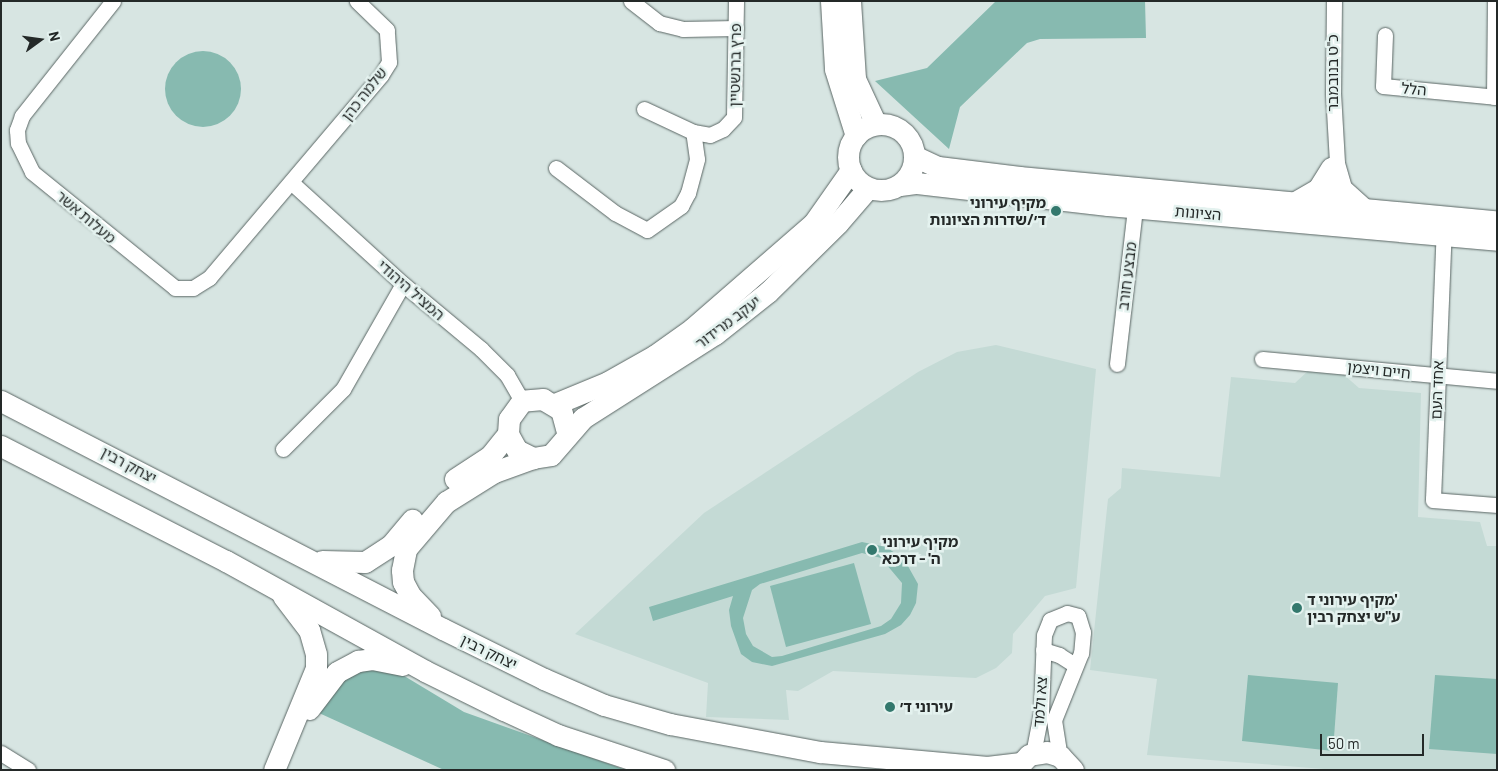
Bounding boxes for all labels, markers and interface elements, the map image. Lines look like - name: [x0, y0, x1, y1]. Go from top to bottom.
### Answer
- north arrow: [15, 15, 65, 65]
- street label: פרץ ברנשטיין: [725, 23, 745, 107]
- text: N: [46, 30, 64, 43]
- street label: כ"ט בנובמבר: [1324, 34, 1342, 112]
- street label: שלמה כהן: [337, 64, 391, 124]
- street label: הלל: [1401, 79, 1427, 99]
- street label: מעלות אשר: [53, 187, 119, 247]
- place label: מקיף עירוני ד׳/שדרות הציונות: [930, 193, 1046, 228]
- street label: הציונות: [1174, 202, 1222, 224]
- marker: מקיף עירוני ד׳/שדרות הציונות: [1050, 205, 1062, 217]
- street label: מבצע חורב: [1114, 241, 1140, 311]
- street label: המציל היהודי: [374, 256, 448, 324]
- street label: יעקב מרידור: [692, 292, 764, 352]
- street label: חיים ויצמן: [1346, 358, 1412, 382]
- street label: אחד העם: [1427, 360, 1447, 420]
- street label: יצחק רבין: [98, 443, 160, 487]
- place label: מקיף עירוני ה' - דרכא: [882, 532, 958, 567]
- marker: מקיף עירוני ה' - דרכא: [866, 544, 878, 556]
- place label: מקיף עירוני ד' ע"ש יצחק רבין: [1307, 590, 1400, 625]
- marker: מקיף עירוני ד' ע"ש יצחק רבין: [1291, 602, 1303, 614]
- street label: יצחק רבין: [458, 631, 520, 673]
- street label: צא ולמד: [1029, 676, 1051, 728]
- place label: עירוני ד׳: [900, 698, 953, 716]
- marker: עירוני ד׳: [884, 701, 896, 713]
- scale bar: [1323, 724, 1427, 756]
- text: 50 m: [1328, 734, 1360, 752]

